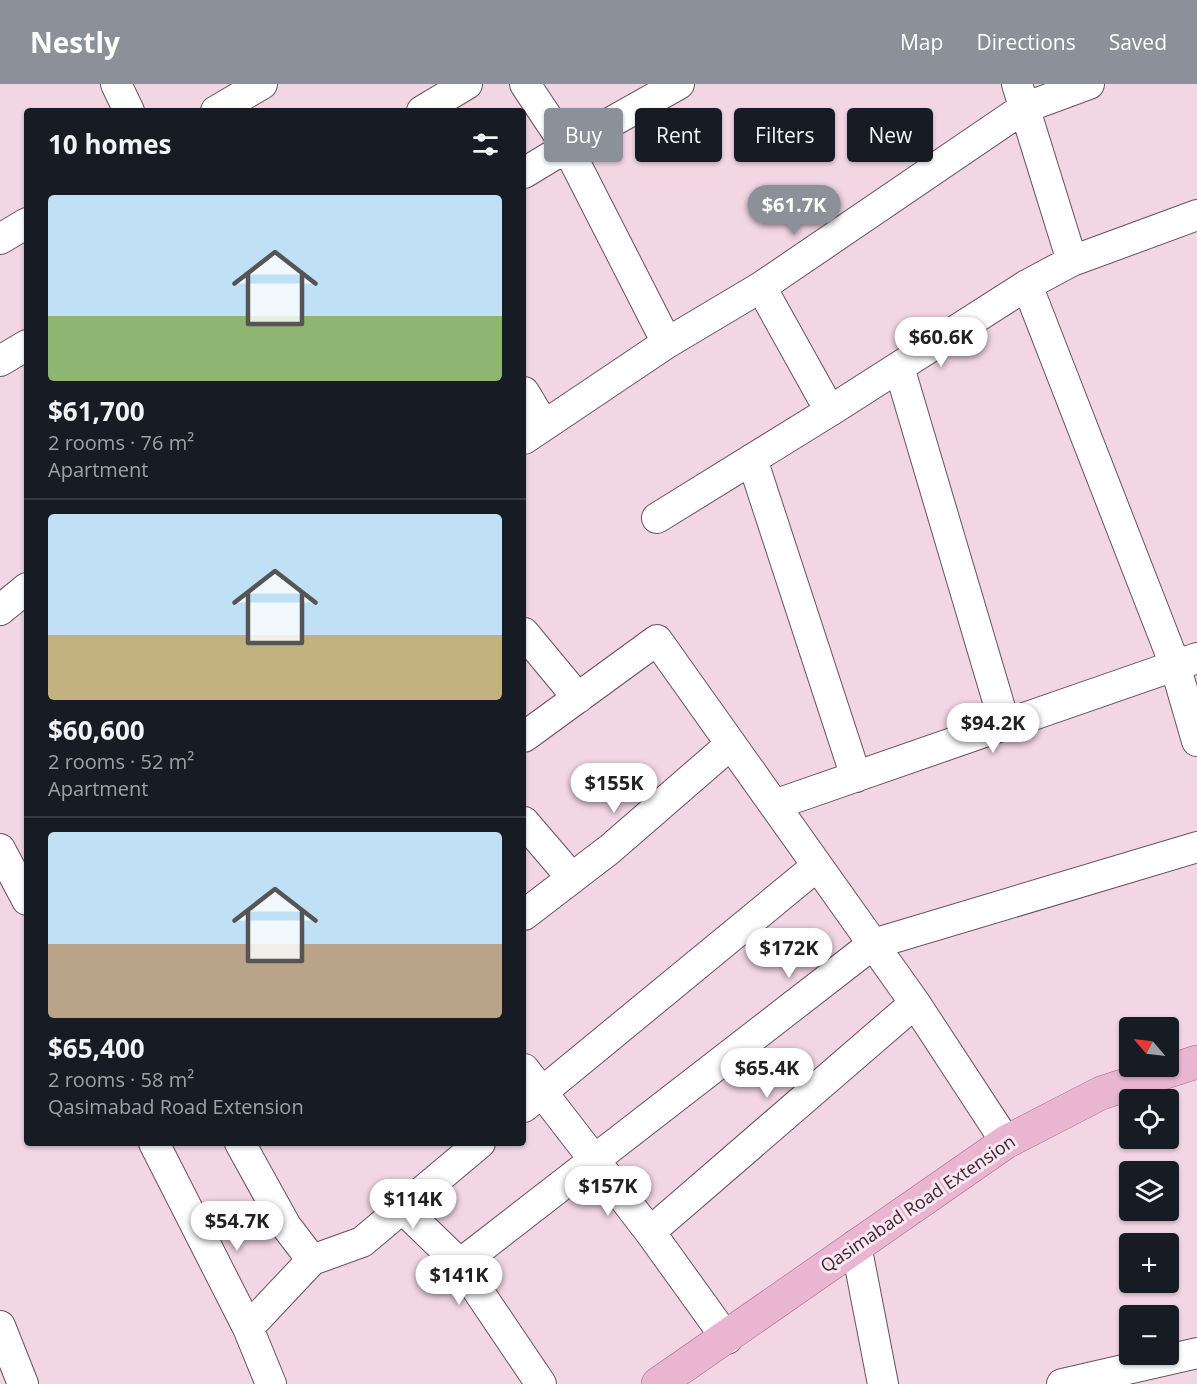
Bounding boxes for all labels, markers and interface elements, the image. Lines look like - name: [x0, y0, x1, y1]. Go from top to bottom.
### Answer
- text: Nestly: [30, 23, 120, 61]
- text: Map: [900, 28, 943, 56]
- text: Directions: [976, 28, 1076, 56]
- text: Saved: [1109, 28, 1167, 56]
- chip: Buy: [544, 108, 623, 162]
- chip: Rent: [635, 108, 722, 162]
- chip: Filters: [734, 108, 835, 162]
- chip: New: [847, 108, 933, 162]
- text: 10 homes: [48, 126, 172, 162]
- icon: filters: [469, 128, 502, 161]
- pin: $61.7K: [745, 185, 843, 236]
- text: $61.7K: [762, 191, 826, 218]
- icon: home: [221, 234, 329, 342]
- pin: $60.6K: [892, 317, 990, 368]
- text: $60.6K: [909, 323, 973, 350]
- text: $61,700: [48, 393, 145, 429]
- text: 2 rooms · 76 m²: [48, 429, 194, 456]
- text: Apartment: [48, 456, 148, 483]
- icon: home: [221, 553, 329, 661]
- pin: $94.2K: [944, 703, 1042, 754]
- text: $94.2K: [961, 709, 1025, 736]
- text: $60,600: [48, 712, 145, 748]
- text: 2 rooms · 52 m²: [48, 748, 194, 775]
- pin: $155K: [572, 763, 656, 814]
- text: $155K: [584, 769, 644, 796]
- text: Apartment: [48, 775, 148, 802]
- icon: home: [221, 871, 329, 979]
- pin: $172K: [747, 928, 831, 979]
- text: $172K: [759, 934, 819, 961]
- north arrow: [1119, 1017, 1179, 1077]
- map controls: [1119, 1017, 1179, 1365]
- text: $65,400: [48, 1030, 145, 1066]
- pin: $65.4K: [718, 1048, 816, 1099]
- text: $65.4K: [735, 1054, 799, 1081]
- text: 2 rooms · 58 m²: [48, 1066, 194, 1093]
- button: locate: [1119, 1089, 1179, 1149]
- text: Qasimabad Road Extension: [48, 1093, 304, 1120]
- street label: Qasimabad Road Extension: [815, 1129, 1020, 1277]
- button: layers: [1119, 1161, 1179, 1221]
- pin: $157K: [566, 1166, 650, 1217]
- text: $157K: [578, 1172, 638, 1199]
- pin: $114K: [371, 1179, 455, 1230]
- text: $114K: [383, 1185, 443, 1212]
- pin: $54.7K: [188, 1201, 286, 1252]
- text: $54.7K: [205, 1207, 269, 1234]
- button: +: [1119, 1233, 1179, 1293]
- pin: $141K: [417, 1255, 501, 1306]
- text: $141K: [429, 1261, 489, 1288]
- button: −: [1119, 1305, 1179, 1365]

